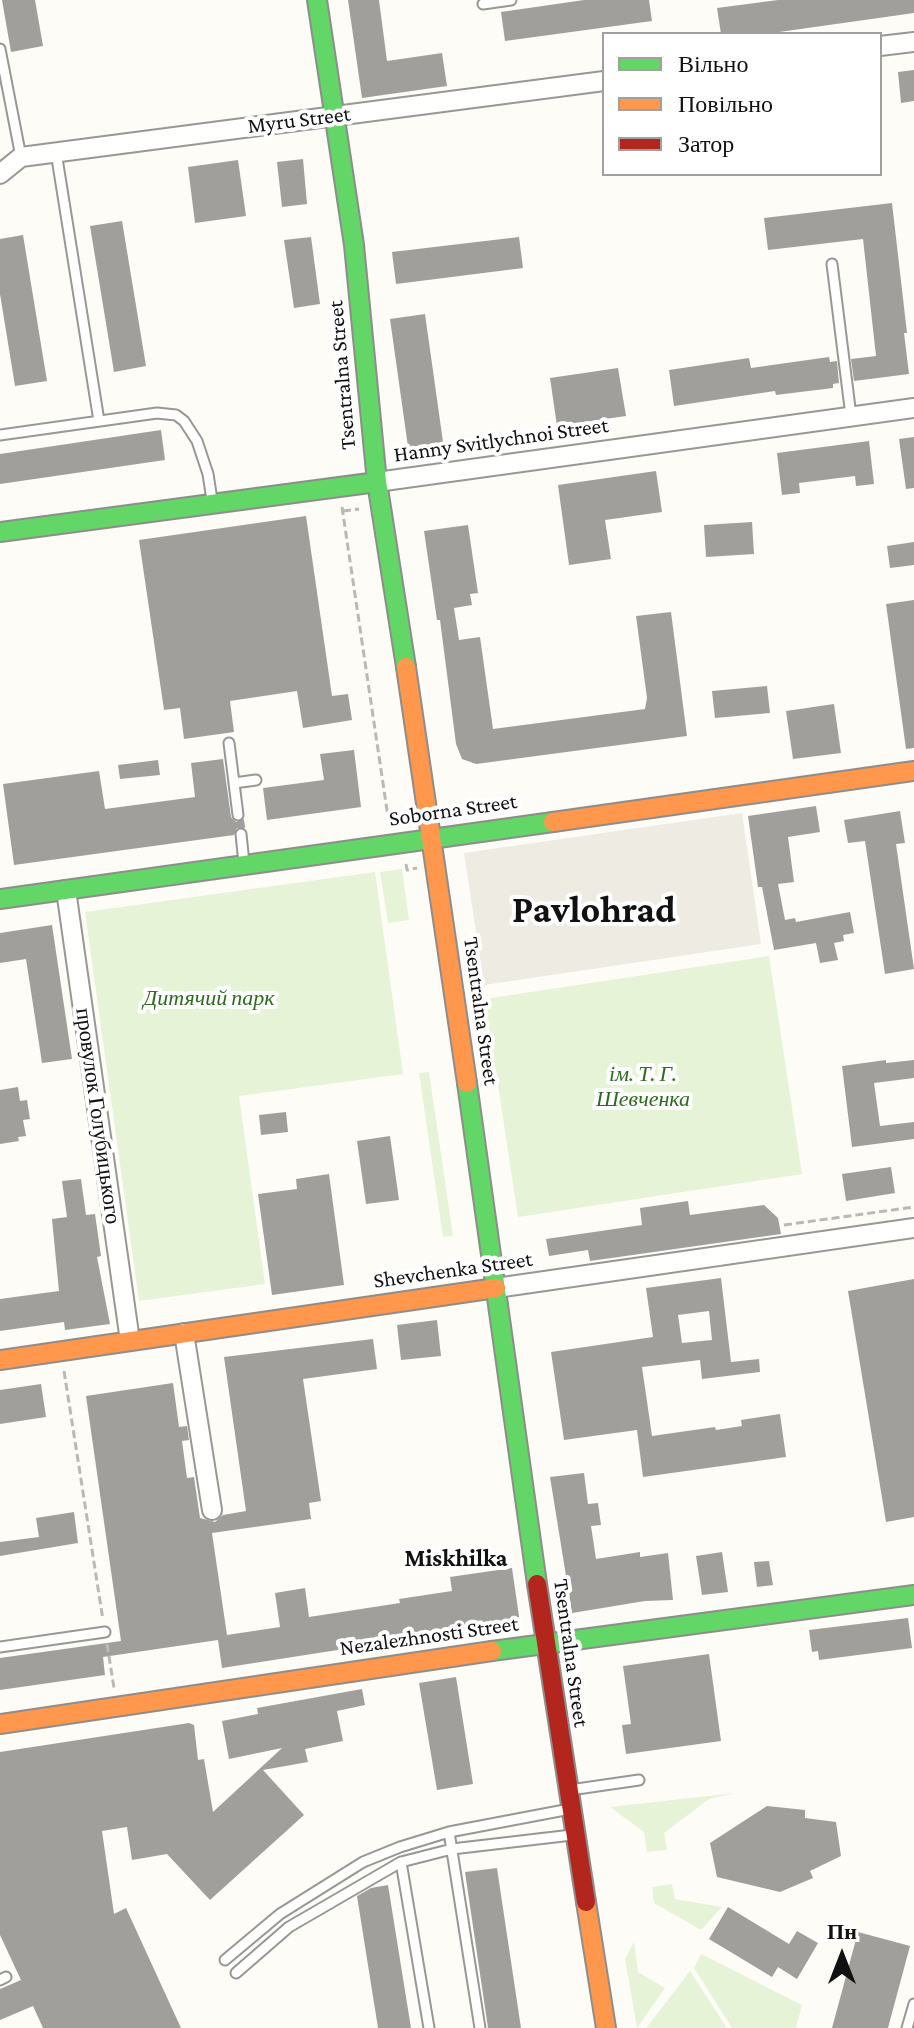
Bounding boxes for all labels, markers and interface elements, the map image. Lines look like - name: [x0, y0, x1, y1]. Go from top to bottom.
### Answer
- legend: [602, 32, 882, 176]
- text: Вільно: [678, 50, 748, 77]
- text: Повільно: [678, 90, 773, 117]
- street label: Myru Street: [246, 101, 352, 139]
- text: Затор: [678, 130, 734, 157]
- street label: Tsentralna Street: [322, 299, 362, 451]
- street label: Hanny Svitlychnoi Street: [392, 412, 610, 468]
- street label: Soborna Street: [387, 788, 519, 832]
- district label: Pavlohrad: [512, 887, 676, 933]
- street label: Tsentralna Street: [458, 935, 504, 1087]
- park label: Дитячий парк: [143, 985, 275, 1011]
- street label: провулок Голубицького: [70, 1006, 126, 1226]
- park label: ім. Т. Г. Шевченка: [596, 1061, 690, 1112]
- street label: Shevchenka Street: [372, 1246, 534, 1294]
- district label: Miskhilka: [405, 1545, 507, 1573]
- street label: Tsentralna Street: [548, 1577, 594, 1729]
- street label: Nezalezhnosti Street: [338, 1610, 520, 1662]
- north arrow: [802, 1916, 882, 1996]
- text: Пн: [827, 1919, 857, 1944]

